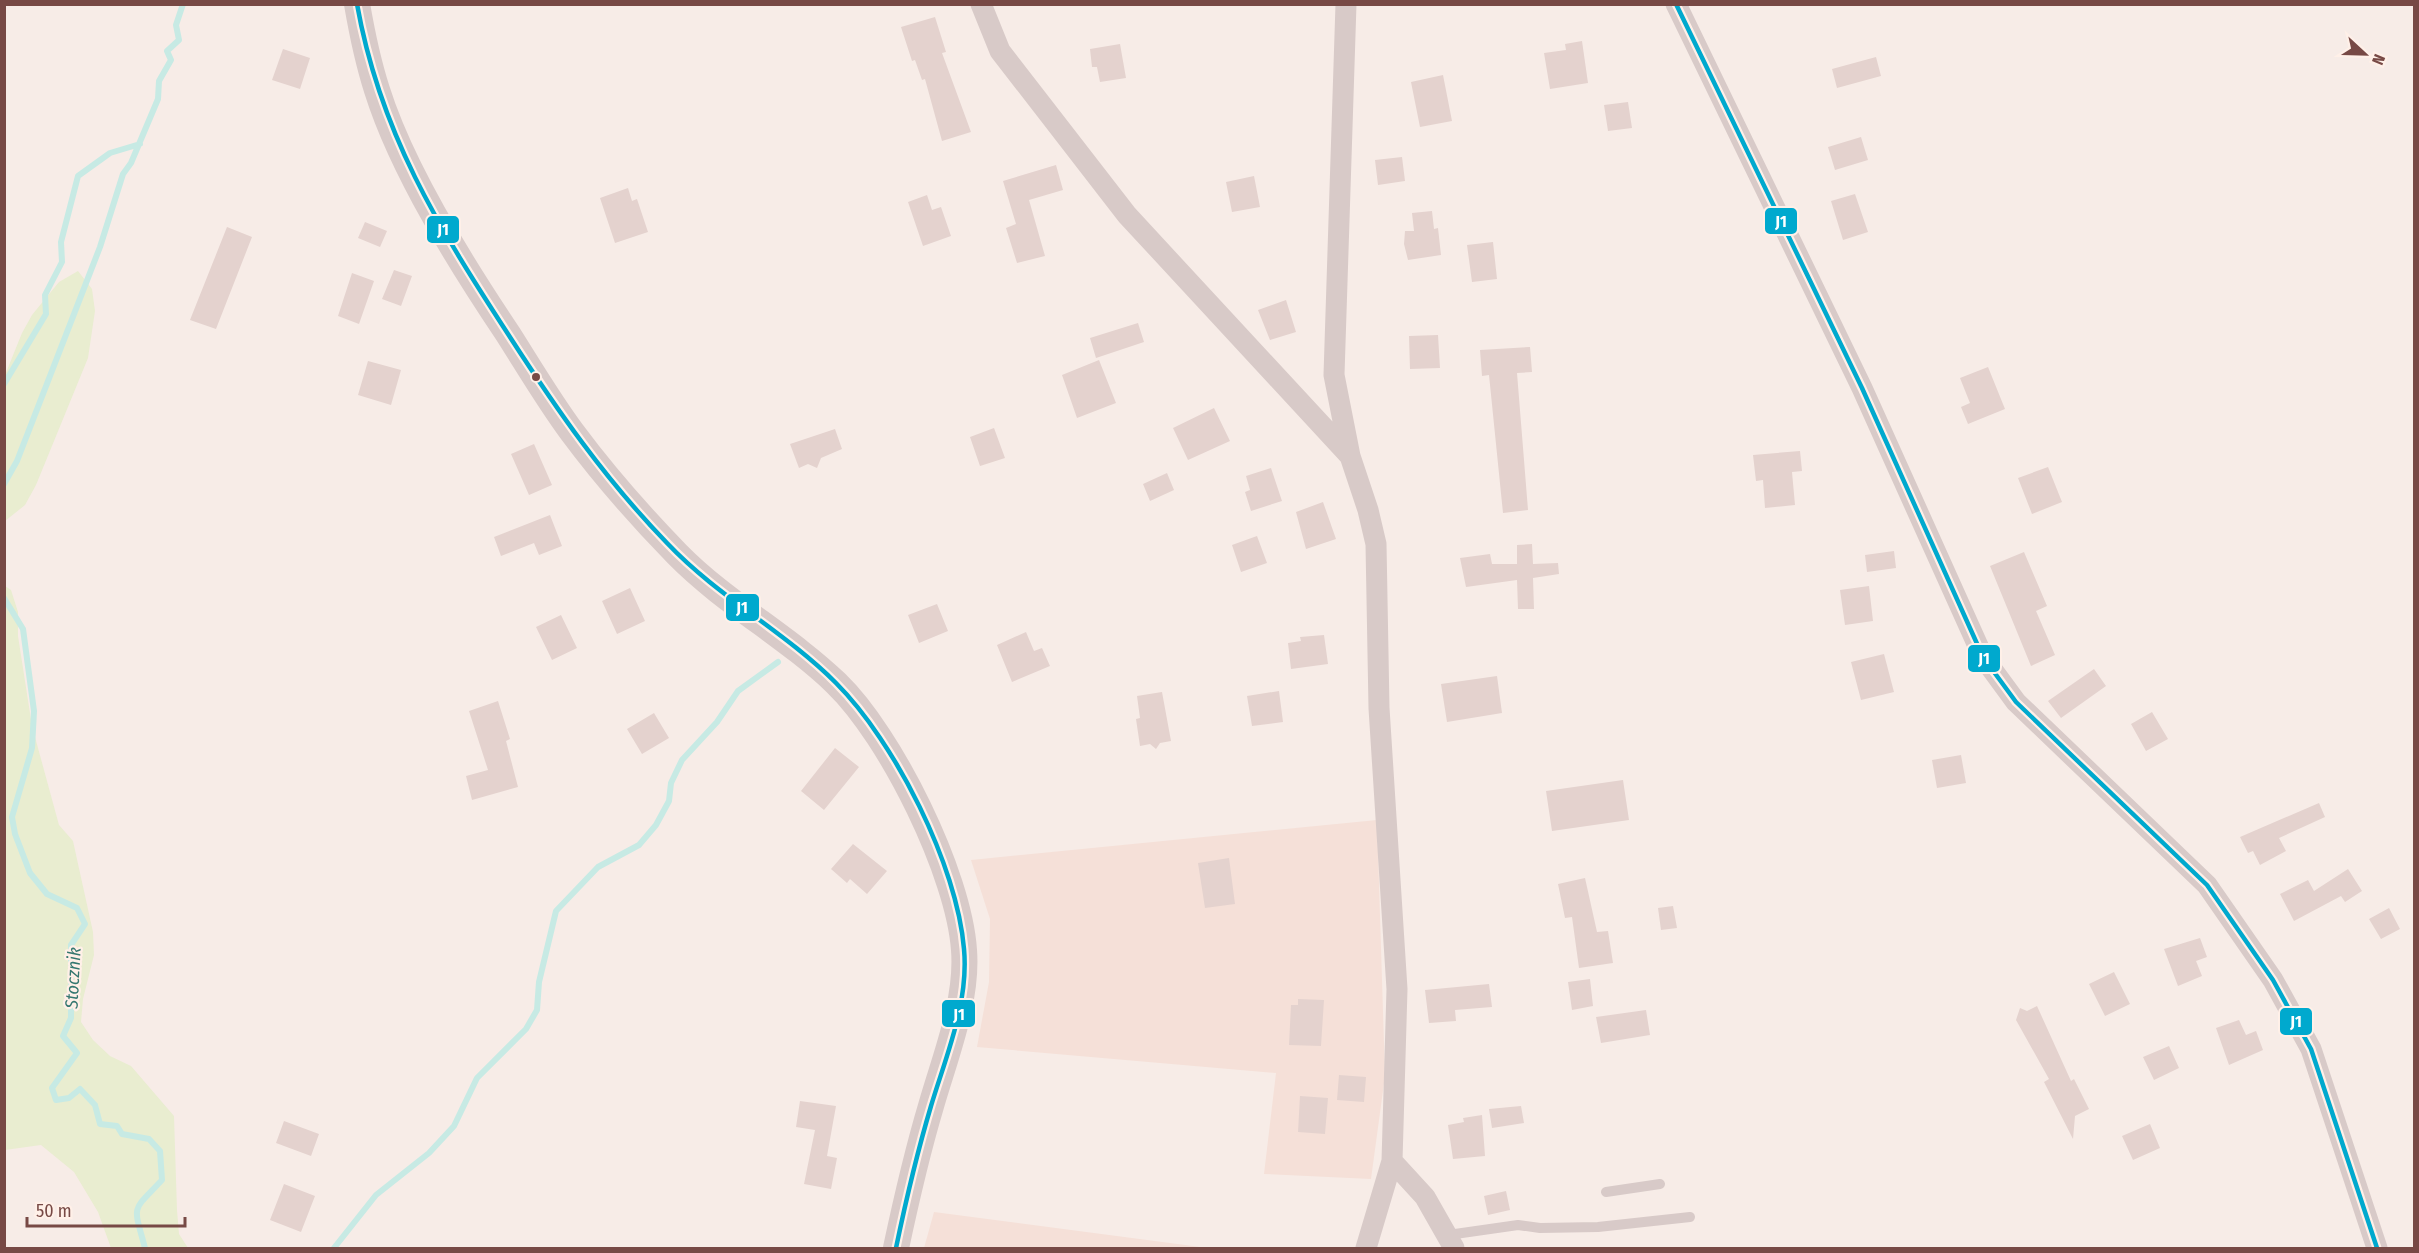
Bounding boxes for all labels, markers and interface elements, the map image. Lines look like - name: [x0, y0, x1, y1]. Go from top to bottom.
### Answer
- north arrow: [2335, 24, 2395, 84]
- text: N: [2368, 51, 2389, 67]
- line badge: J1: [1764, 207, 1798, 235]
- text: J1: [1774, 212, 1787, 231]
- line badge: J1: [426, 215, 460, 244]
- text: J1: [436, 220, 449, 239]
- unlabelled marker: [530, 371, 542, 383]
- line badge: J1: [725, 593, 760, 622]
- text: J1: [735, 598, 748, 617]
- line badge: J1: [1967, 644, 2001, 673]
- text: J1: [1977, 649, 1990, 668]
- water label: Stocznik: [60, 947, 86, 1010]
- line badge: J1: [941, 999, 976, 1028]
- text: J1: [952, 1005, 965, 1024]
- line badge: J1: [2279, 1007, 2313, 1036]
- text: J1: [2289, 1012, 2302, 1031]
- scale bar: [27, 1190, 184, 1228]
- text: 50 m: [36, 1200, 72, 1222]

